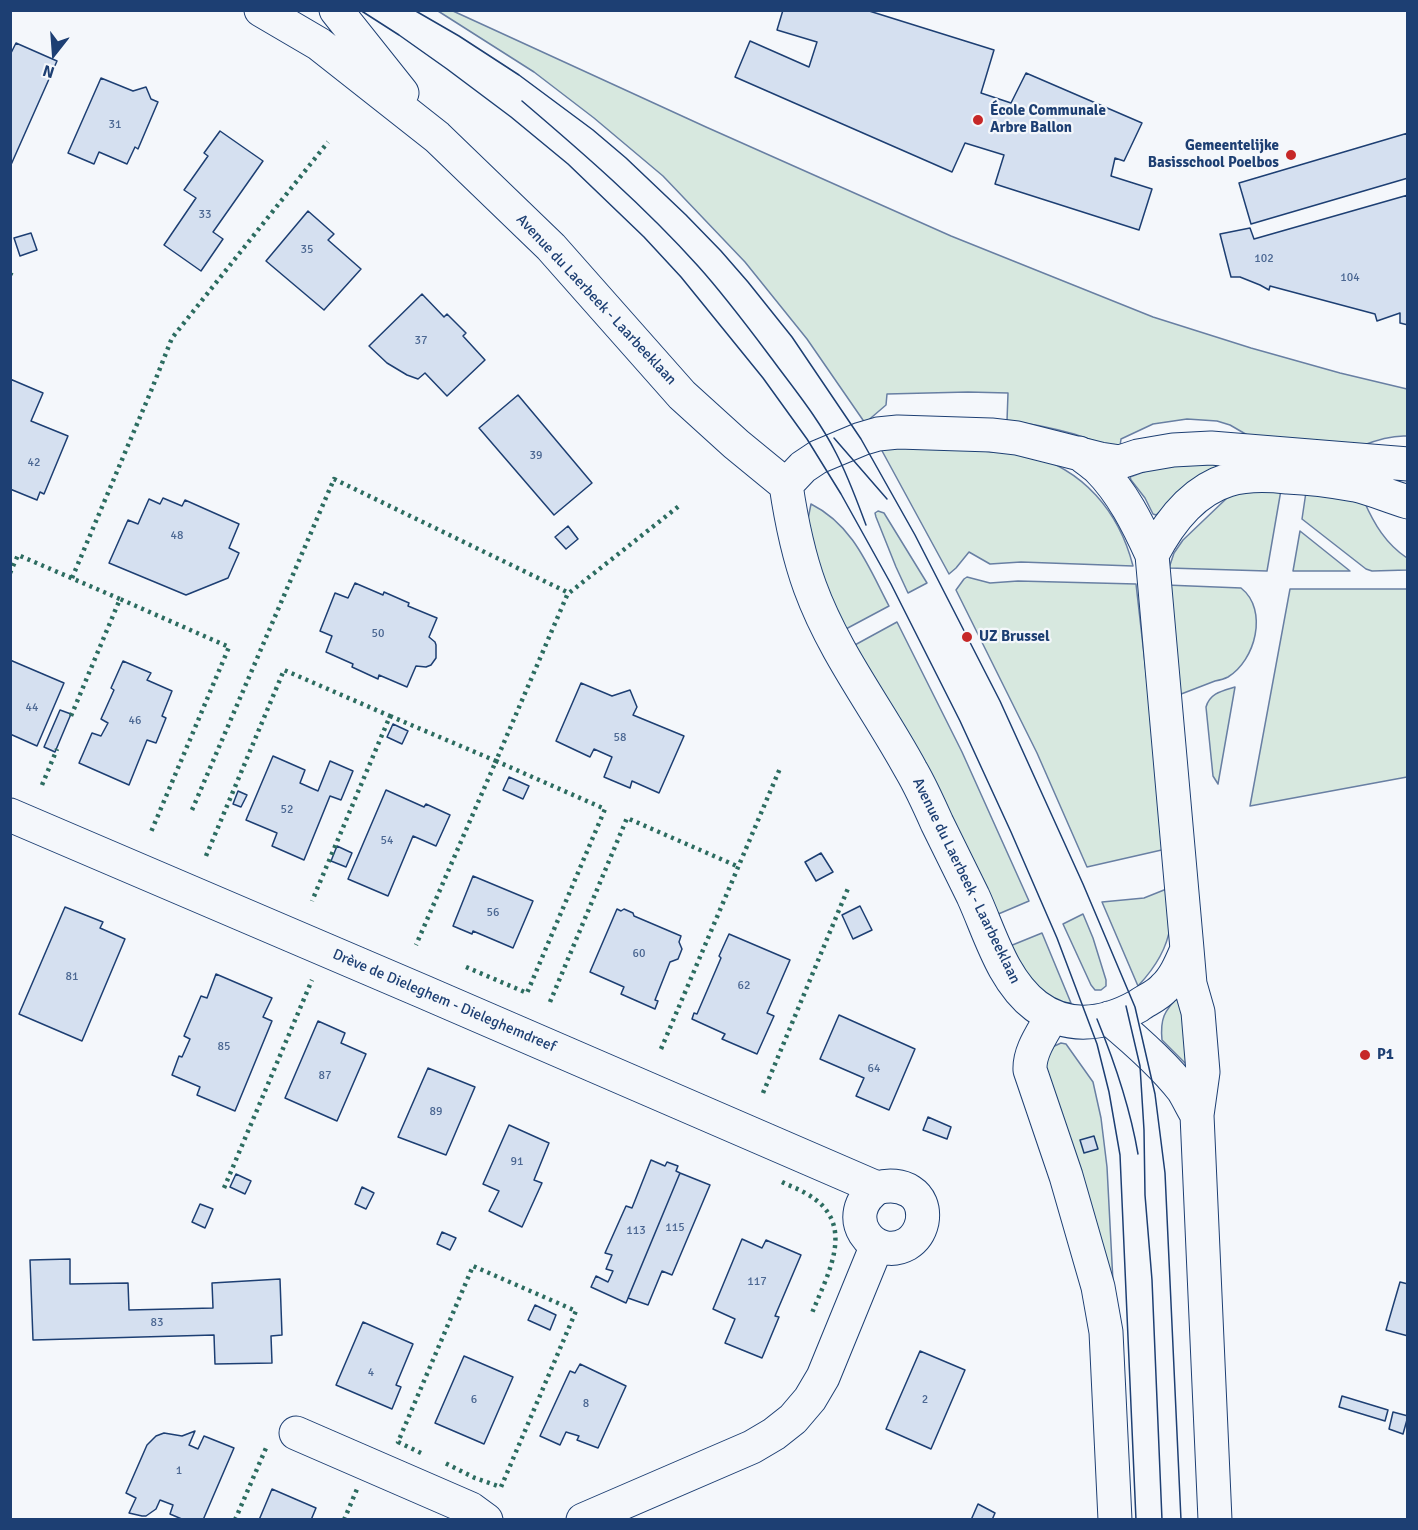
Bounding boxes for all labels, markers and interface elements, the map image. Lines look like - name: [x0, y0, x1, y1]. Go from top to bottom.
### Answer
- north arrow: [24, 24, 84, 84]
- text: N: [40, 60, 57, 82]
- place label: École Communale Arbre Ballon: [990, 102, 1106, 137]
- marker: École Communale Arbre Ballon: [971, 113, 985, 127]
- house number: 31: [109, 118, 121, 132]
- place label: Gemeentelijke Basisschool Poelbos: [1148, 137, 1279, 172]
- marker: Gemeentelijke Basisschool Poelbos: [1284, 148, 1298, 162]
- house number: 33: [199, 208, 211, 222]
- street label: Avenue du Laerbeek - Laarbeeklaan: [512, 211, 680, 389]
- house number: 35: [301, 243, 313, 257]
- house number: 102: [1254, 252, 1274, 266]
- house number: 104: [1340, 271, 1360, 285]
- house number: 37: [415, 334, 427, 348]
- house number: 39: [530, 449, 542, 463]
- house number: 42: [28, 456, 40, 470]
- house number: 48: [171, 529, 183, 543]
- house number: 50: [372, 627, 384, 641]
- place label: UZ Brussel: [979, 628, 1050, 646]
- marker: UZ Brussel: [960, 630, 974, 644]
- house number: 44: [26, 701, 38, 715]
- house number: 46: [129, 714, 141, 728]
- house number: 58: [614, 731, 626, 745]
- street label: Avenue du Laerbeek - Laarbeeklaan: [908, 775, 1024, 987]
- house number: 52: [281, 803, 293, 817]
- house number: 54: [381, 834, 393, 848]
- house number: 56: [487, 906, 499, 920]
- street label: Drève de Dieleghem - Dieleghemdreef: [330, 946, 558, 1056]
- house number: 60: [633, 947, 645, 961]
- house number: 81: [66, 970, 78, 984]
- house number: 62: [738, 979, 750, 993]
- house number: 85: [218, 1040, 230, 1054]
- place label: P1: [1377, 1046, 1394, 1064]
- marker: P1: [1358, 1048, 1372, 1062]
- house number: 64: [868, 1062, 880, 1076]
- house number: 87: [319, 1069, 331, 1083]
- house number: 89: [430, 1105, 442, 1119]
- house number: 91: [511, 1155, 523, 1169]
- house number: 115: [665, 1221, 685, 1235]
- house number: 113: [626, 1224, 646, 1238]
- house number: 117: [747, 1275, 767, 1289]
- house number: 83: [151, 1316, 163, 1330]
- house number: 4: [368, 1366, 374, 1380]
- house number: 6: [471, 1393, 477, 1407]
- house number: 2: [922, 1393, 928, 1407]
- house number: 8: [583, 1397, 589, 1411]
- house number: 1: [176, 1464, 182, 1478]

